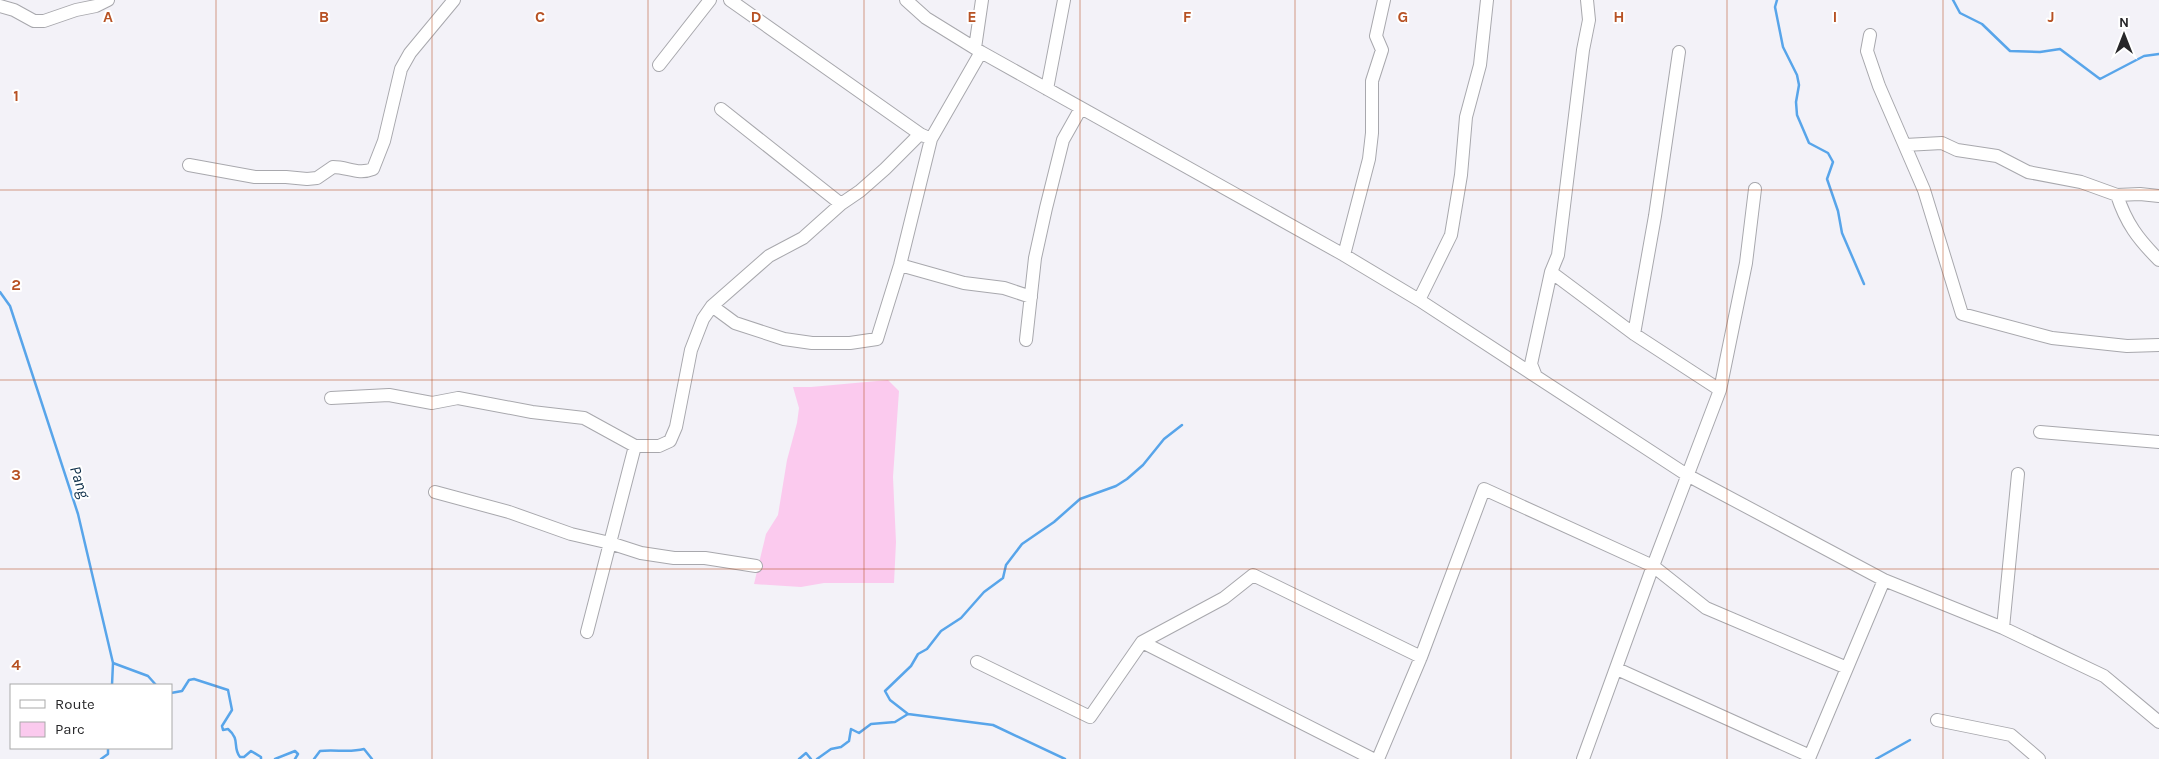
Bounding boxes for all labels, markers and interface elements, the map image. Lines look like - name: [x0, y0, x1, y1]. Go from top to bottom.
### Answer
- text: A: [103, 7, 113, 26]
- text: B: [319, 7, 329, 26]
- text: C: [535, 7, 545, 26]
- text: D: [751, 7, 762, 26]
- text: E: [967, 7, 977, 26]
- text: F: [1183, 7, 1192, 26]
- text: G: [1398, 7, 1408, 26]
- text: H: [1613, 7, 1625, 26]
- text: I: [1833, 7, 1837, 26]
- text: J: [2047, 7, 2055, 26]
- north arrow: [2099, 10, 2149, 60]
- text: N: [2119, 14, 2129, 31]
- text: 1: [13, 86, 19, 105]
- text: 2: [11, 275, 21, 294]
- water label: Pang: [66, 463, 94, 501]
- text: 3: [11, 465, 21, 484]
- text: 4: [11, 655, 21, 674]
- legend: [10, 684, 172, 749]
- text: Route: [55, 695, 95, 713]
- text: Parc: [55, 720, 85, 738]

